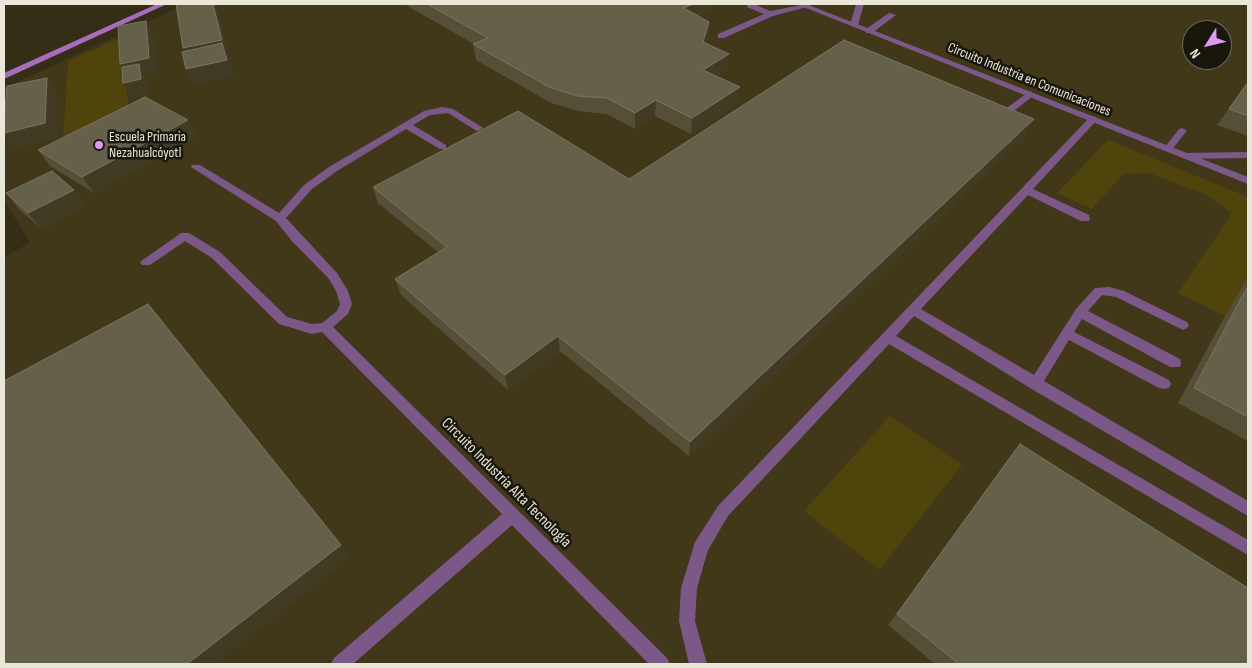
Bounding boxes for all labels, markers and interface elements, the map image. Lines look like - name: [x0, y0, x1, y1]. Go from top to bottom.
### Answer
- north arrow: [1182, 20, 1232, 70]
- street label: Circuito Industria en Comunicaciones: [945, 39, 1113, 121]
- text: N: [1186, 46, 1204, 62]
- place label: Escuela Primaria Nezahualcóyotl: [109, 129, 186, 162]
- marker: Escuela Primaria Nezahualcóyotl: [93, 139, 105, 151]
- street label: Circuito Industria Alta Tecnología: [437, 414, 575, 552]

